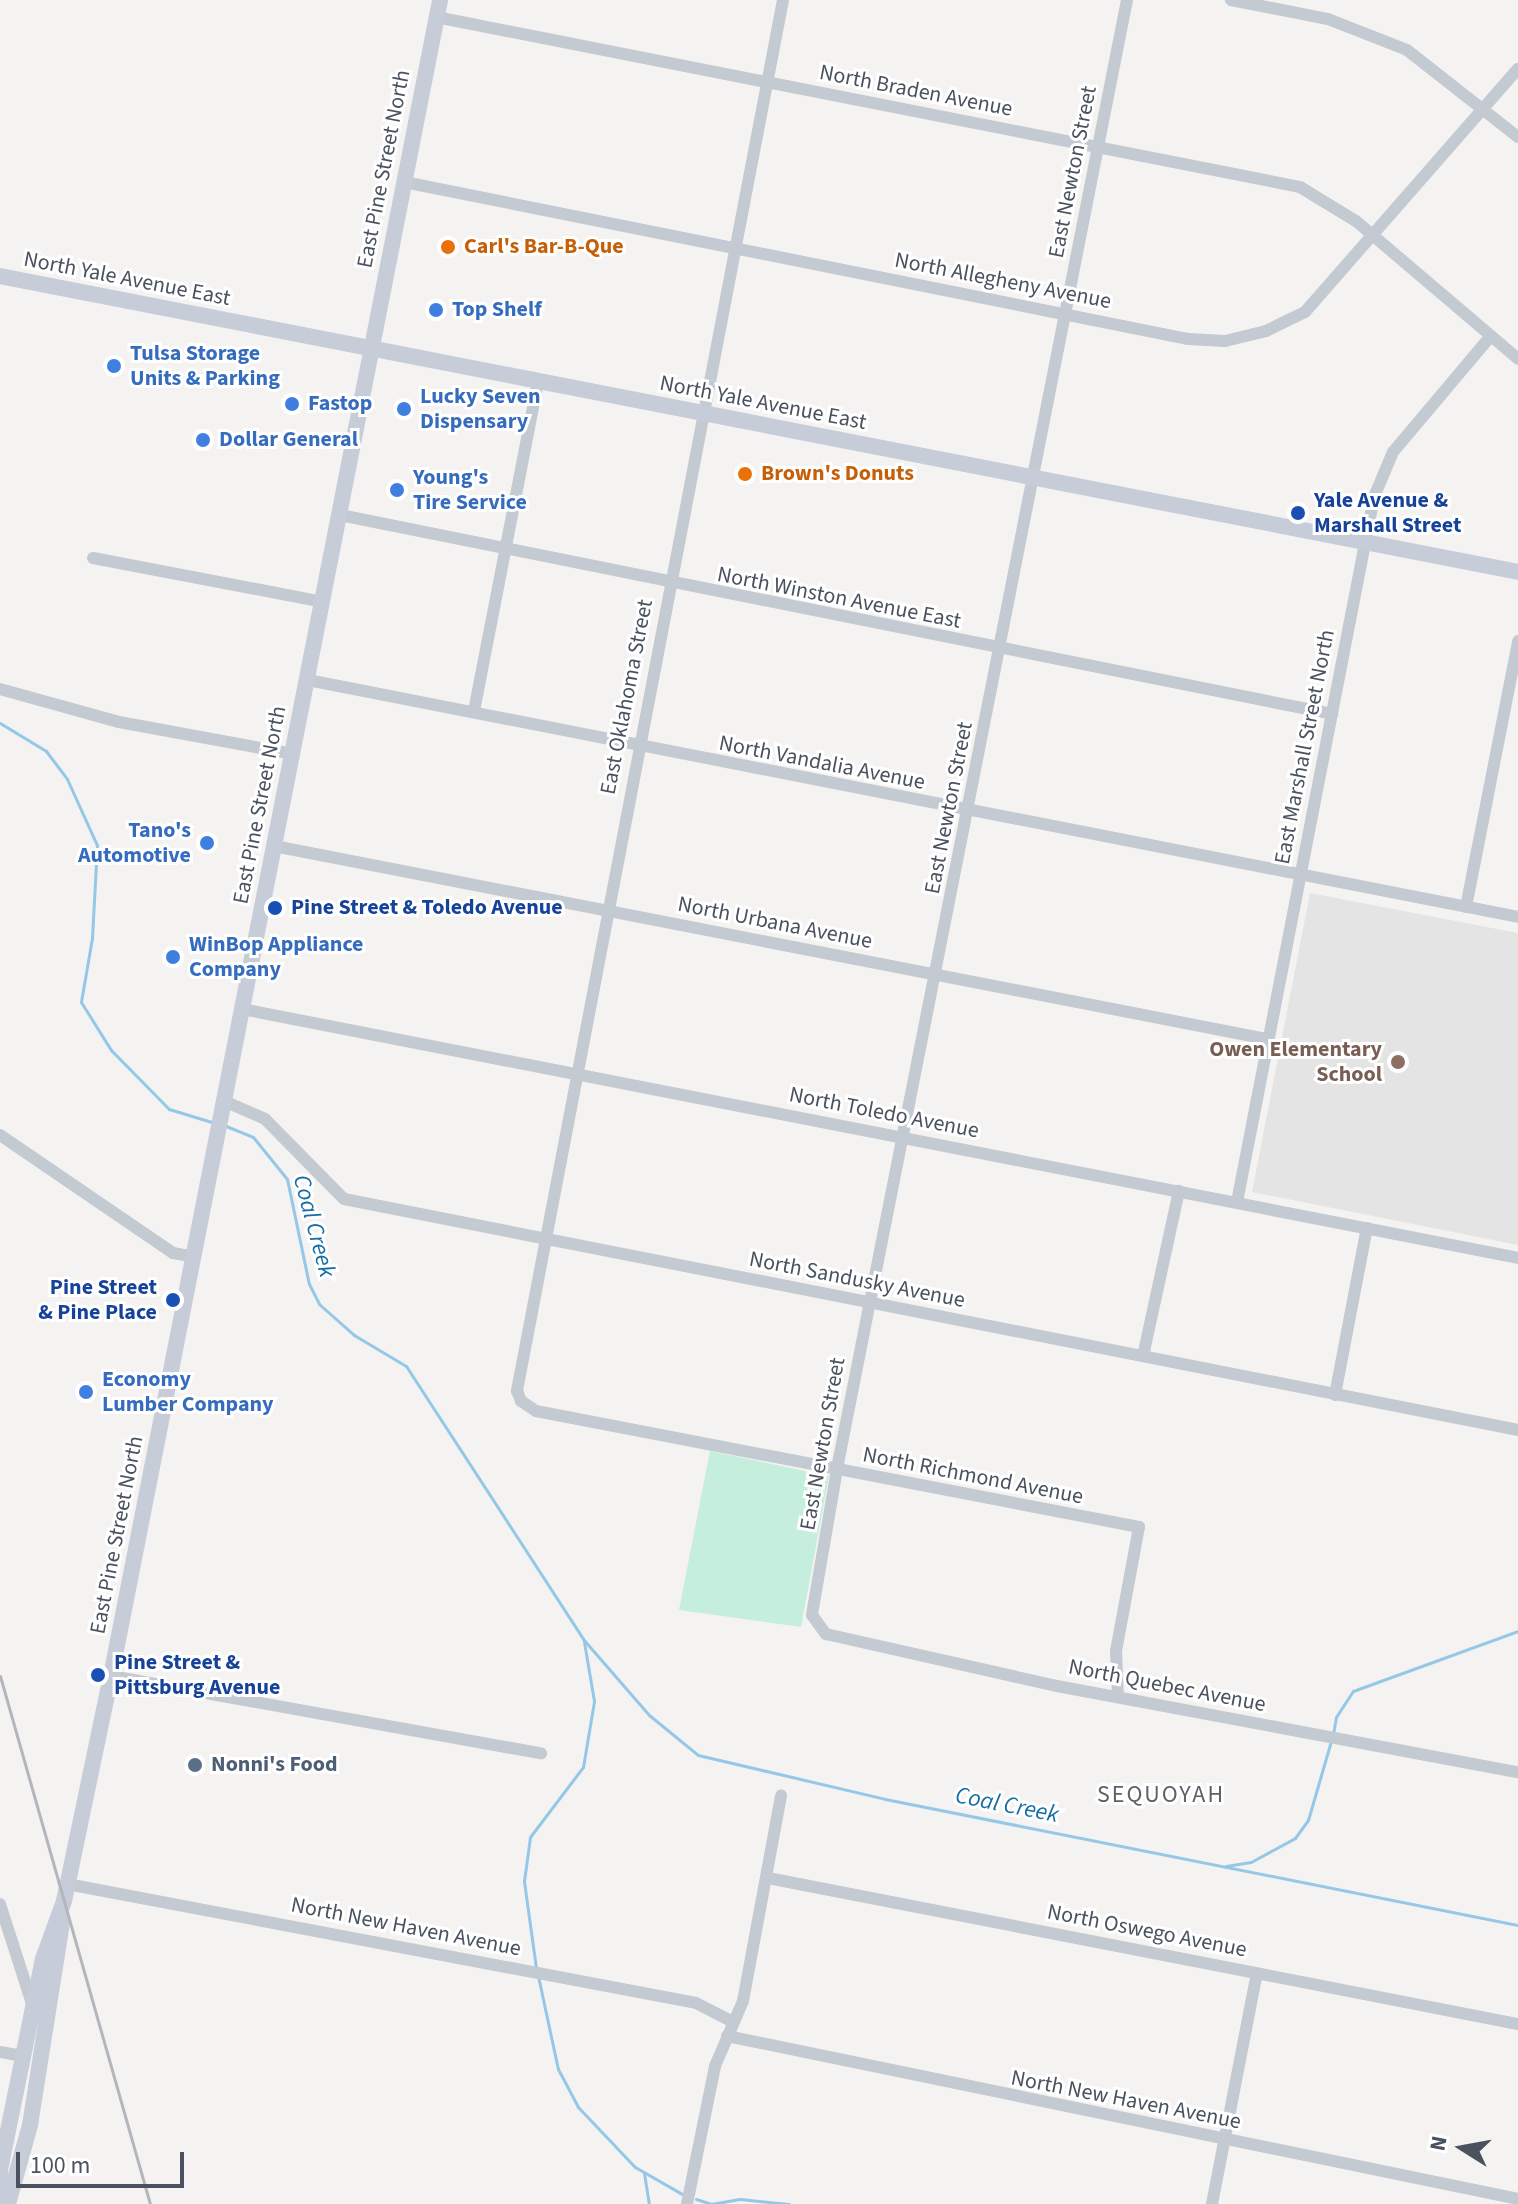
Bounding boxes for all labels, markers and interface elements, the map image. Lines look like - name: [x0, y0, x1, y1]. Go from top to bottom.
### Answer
- street label: North Braden Avenue: [817, 59, 1015, 123]
- street label: East Pine Street North: [352, 68, 416, 270]
- street label: East Newton Street: [1043, 84, 1103, 260]
- place label: Carl's Bar-B-Que: [464, 234, 624, 260]
- marker: Carl's Bar-B-Que: [439, 238, 457, 256]
- street label: North Yale Avenue East: [22, 246, 232, 312]
- street label: North Allegheny Avenue: [893, 247, 1113, 315]
- place label: Top Shelf: [452, 297, 542, 323]
- marker: Top Shelf: [427, 301, 445, 319]
- place label: Tulsa Storage Units & Parking: [130, 340, 280, 392]
- marker: Tulsa Storage Units & Parking: [105, 357, 123, 375]
- street label: North Yale Avenue East: [658, 370, 868, 436]
- place label: Lucky Seven Dispensary: [420, 383, 541, 434]
- place label: Fastop: [308, 391, 372, 417]
- marker: Fastop: [283, 395, 301, 413]
- marker: Lucky Seven Dispensary: [395, 400, 413, 418]
- place label: Dollar General: [219, 427, 358, 453]
- marker: Dollar General: [194, 431, 212, 449]
- place label: Brown's Donuts: [761, 461, 914, 487]
- place label: Young's Tire Service: [413, 464, 527, 516]
- marker: Brown's Donuts: [736, 465, 754, 483]
- marker: Young's Tire Service: [388, 481, 406, 499]
- place label: Yale Avenue & Marshall Street: [1314, 487, 1461, 538]
- marker: Yale Avenue & Marshall Street: [1289, 504, 1307, 522]
- street label: North Winston Avenue East: [715, 561, 963, 635]
- street label: East Oklahoma Street: [595, 597, 659, 797]
- street label: East Marshall Street North: [1269, 627, 1341, 867]
- street label: East Pine Street North: [228, 704, 292, 906]
- street label: East Newton Street: [919, 720, 979, 896]
- street label: North Vandalia Avenue: [717, 730, 927, 796]
- place label: Tano's Automotive: [78, 817, 191, 868]
- marker: Tano's Automotive: [198, 834, 216, 852]
- street label: North Urbana Avenue: [675, 891, 875, 955]
- place label: Pine Street & Toledo Avenue: [291, 895, 563, 921]
- marker: Pine Street & Toledo Avenue: [266, 899, 284, 917]
- place label: WinBop Appliance Company: [189, 931, 364, 982]
- marker: WinBop Appliance Company: [164, 948, 182, 966]
- place label: Owen Elementary School: [1209, 1036, 1382, 1088]
- marker: Owen Elementary School: [1389, 1053, 1407, 1071]
- street label: North Toledo Avenue: [787, 1082, 981, 1144]
- water label: Coal Creek: [287, 1172, 341, 1280]
- street label: North Sandusky Avenue: [747, 1246, 967, 1314]
- place label: Pine Street & Pine Place: [38, 1274, 157, 1326]
- marker: Pine Street & Pine Place: [164, 1291, 182, 1309]
- street label: East Newton Street: [795, 1356, 851, 1532]
- place label: Economy Lumber Company: [102, 1366, 274, 1418]
- marker: Economy Lumber Company: [77, 1383, 95, 1401]
- street label: East Pine Street North: [85, 1434, 149, 1636]
- street label: North Richmond Avenue: [860, 1442, 1086, 1510]
- place label: Pine Street & Pittsburg Avenue: [114, 1649, 280, 1700]
- street label: North Quebec Avenue: [1066, 1654, 1268, 1718]
- marker: Pine Street & Pittsburg Avenue: [89, 1666, 107, 1684]
- place label: Nonni's Food: [211, 1752, 338, 1778]
- marker: Nonni's Food: [186, 1756, 204, 1774]
- water label: Coal Creek: [953, 1781, 1061, 1829]
- district label: SEQUOYAH: [1097, 1781, 1225, 1809]
- street label: North New Haven Avenue: [289, 1892, 523, 1962]
- street label: North Oswego Avenue: [1045, 1899, 1249, 1963]
- street label: North New Haven Avenue: [1009, 2065, 1243, 2135]
- north arrow: [1422, 2108, 1502, 2188]
- text: N: [1421, 2133, 1456, 2154]
- scale bar: [20, 2136, 188, 2186]
- text: 100 m: [30, 2148, 90, 2183]

